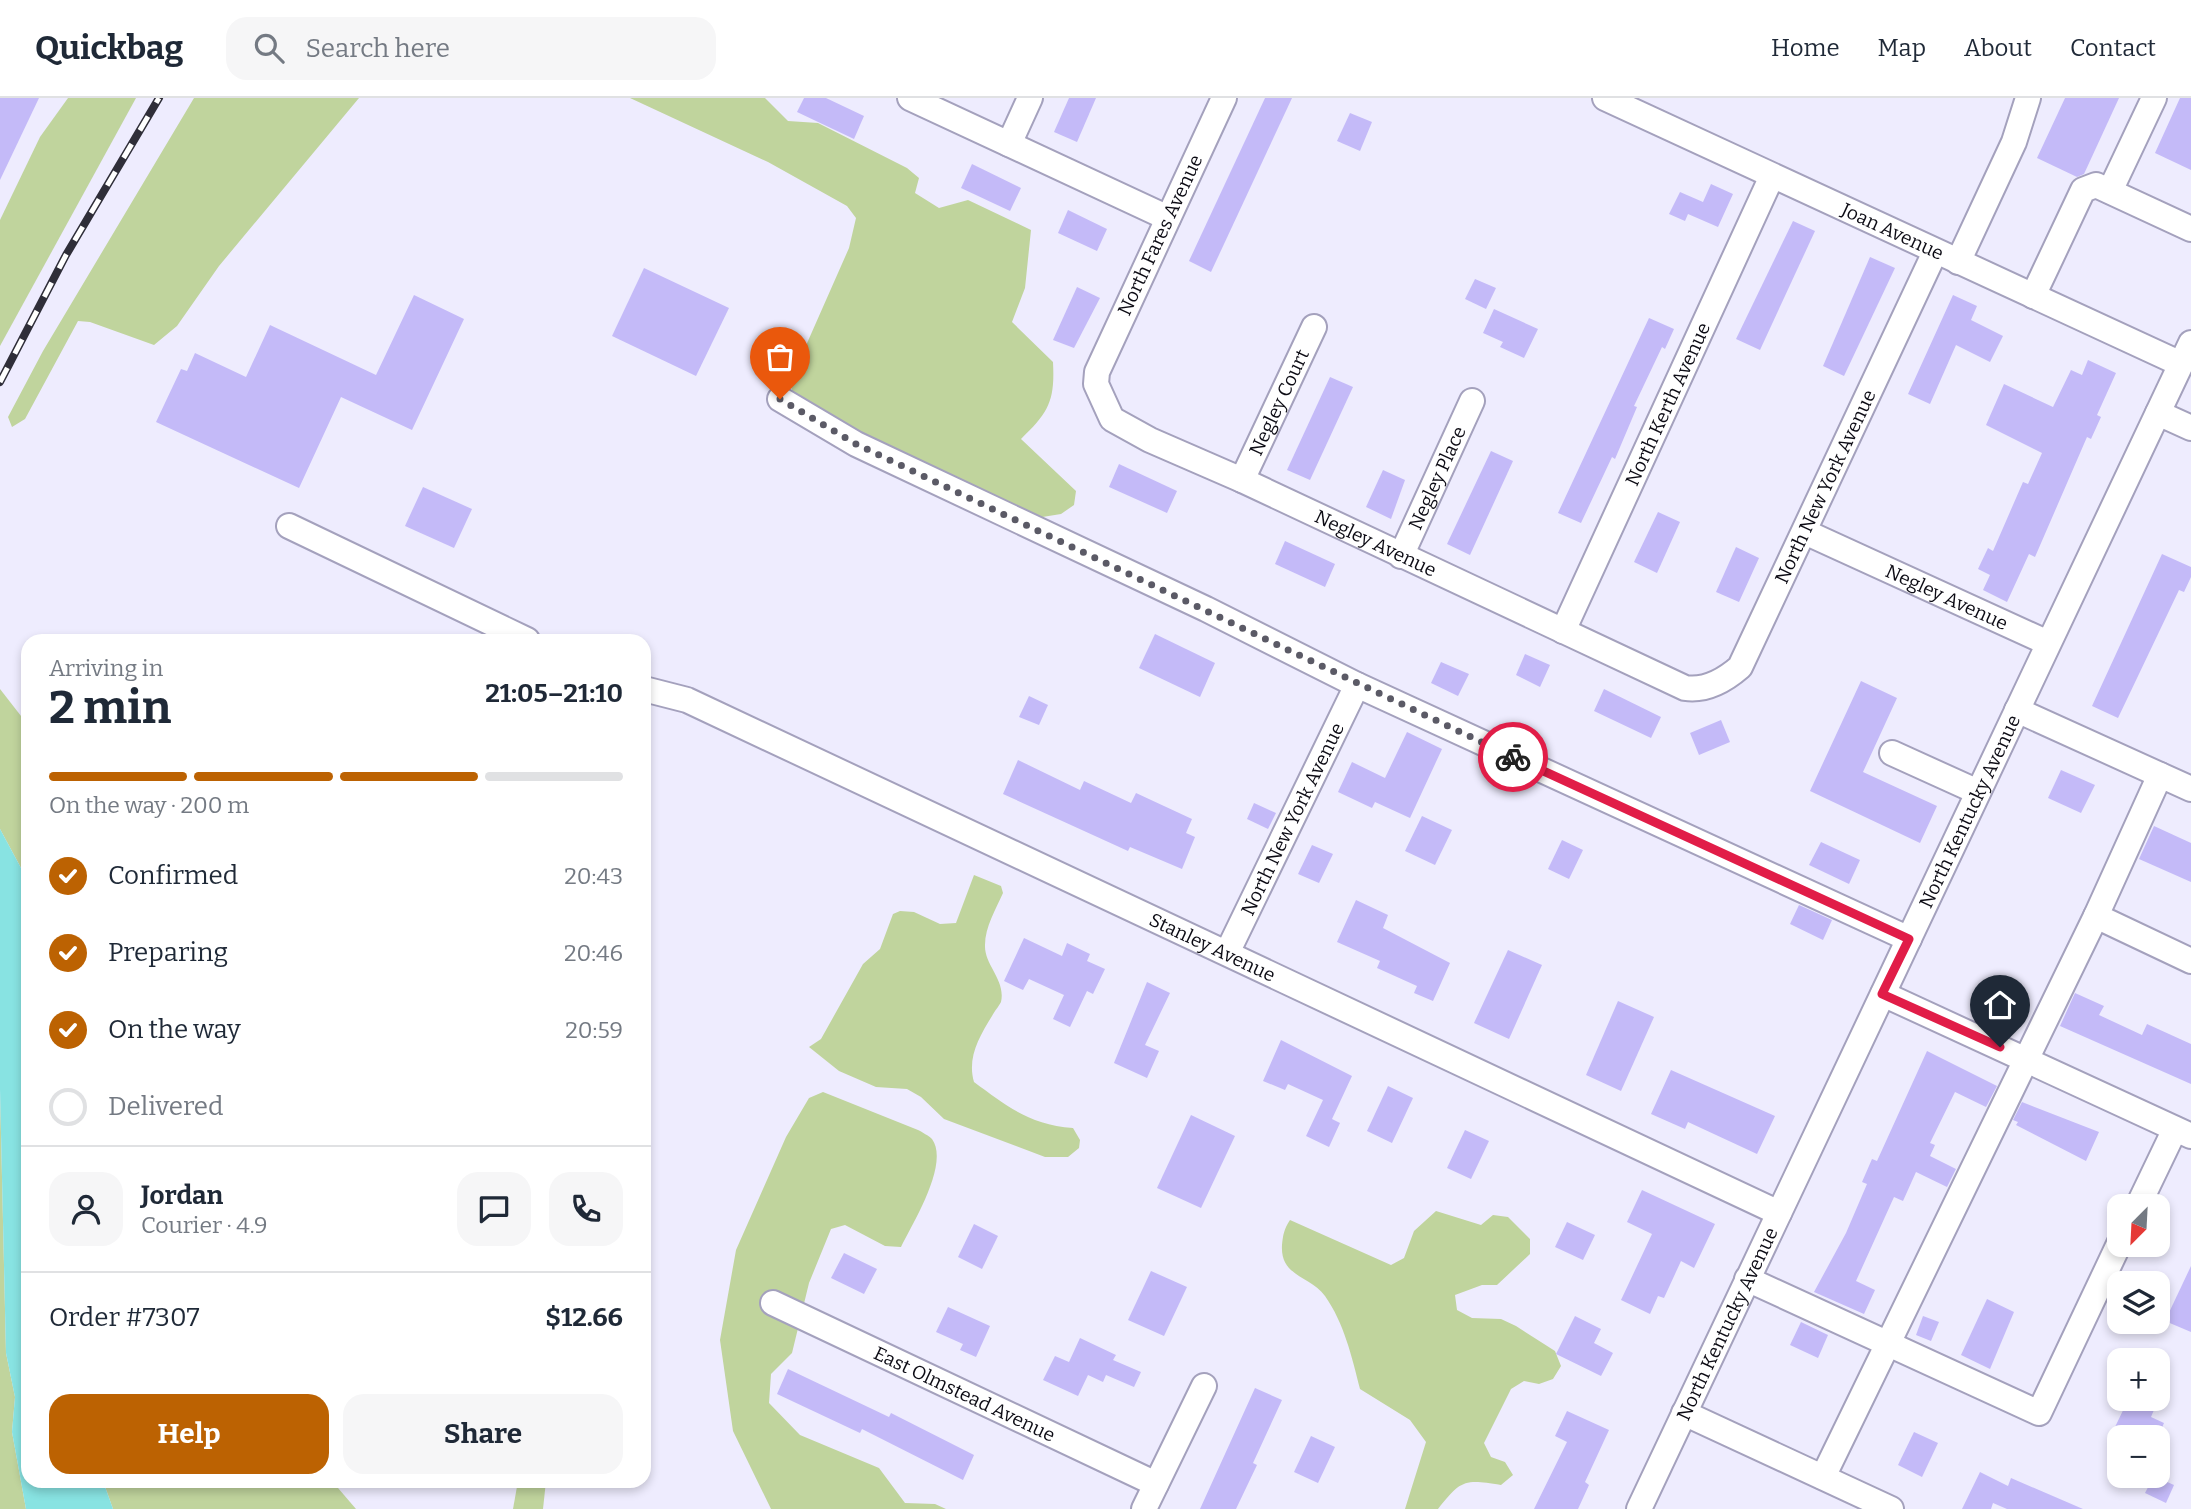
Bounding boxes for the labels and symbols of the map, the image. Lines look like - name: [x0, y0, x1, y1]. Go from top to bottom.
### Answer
- street label: North Fares Avenue: [1113, 151, 1207, 319]
- street label: Joan Avenue: [1837, 197, 1948, 264]
- street label: North Kerth Avenue: [1620, 319, 1715, 489]
- pin: [750, 327, 810, 399]
- street label: Negley Court: [1244, 345, 1313, 459]
- street label: North New York Avenue: [1770, 386, 1880, 587]
- street label: Negley Place: [1403, 422, 1470, 533]
- street label: Negley Avenue: [1311, 504, 1440, 581]
- street label: Negley Avenue: [1882, 559, 2012, 635]
- street label: North Kentucky Avenue: [1914, 711, 2025, 912]
- street label: North New York Avenue: [1236, 719, 1349, 919]
- courier: [1478, 722, 1548, 792]
- street label: Stanley Avenue: [1146, 907, 1279, 986]
- pin: [1970, 975, 2030, 1047]
- north arrow: [2107, 1194, 2170, 1256]
- street label: North Kentucky Avenue: [1671, 1223, 1782, 1424]
- street label: East Olmstead Avenue: [870, 1341, 1059, 1446]

